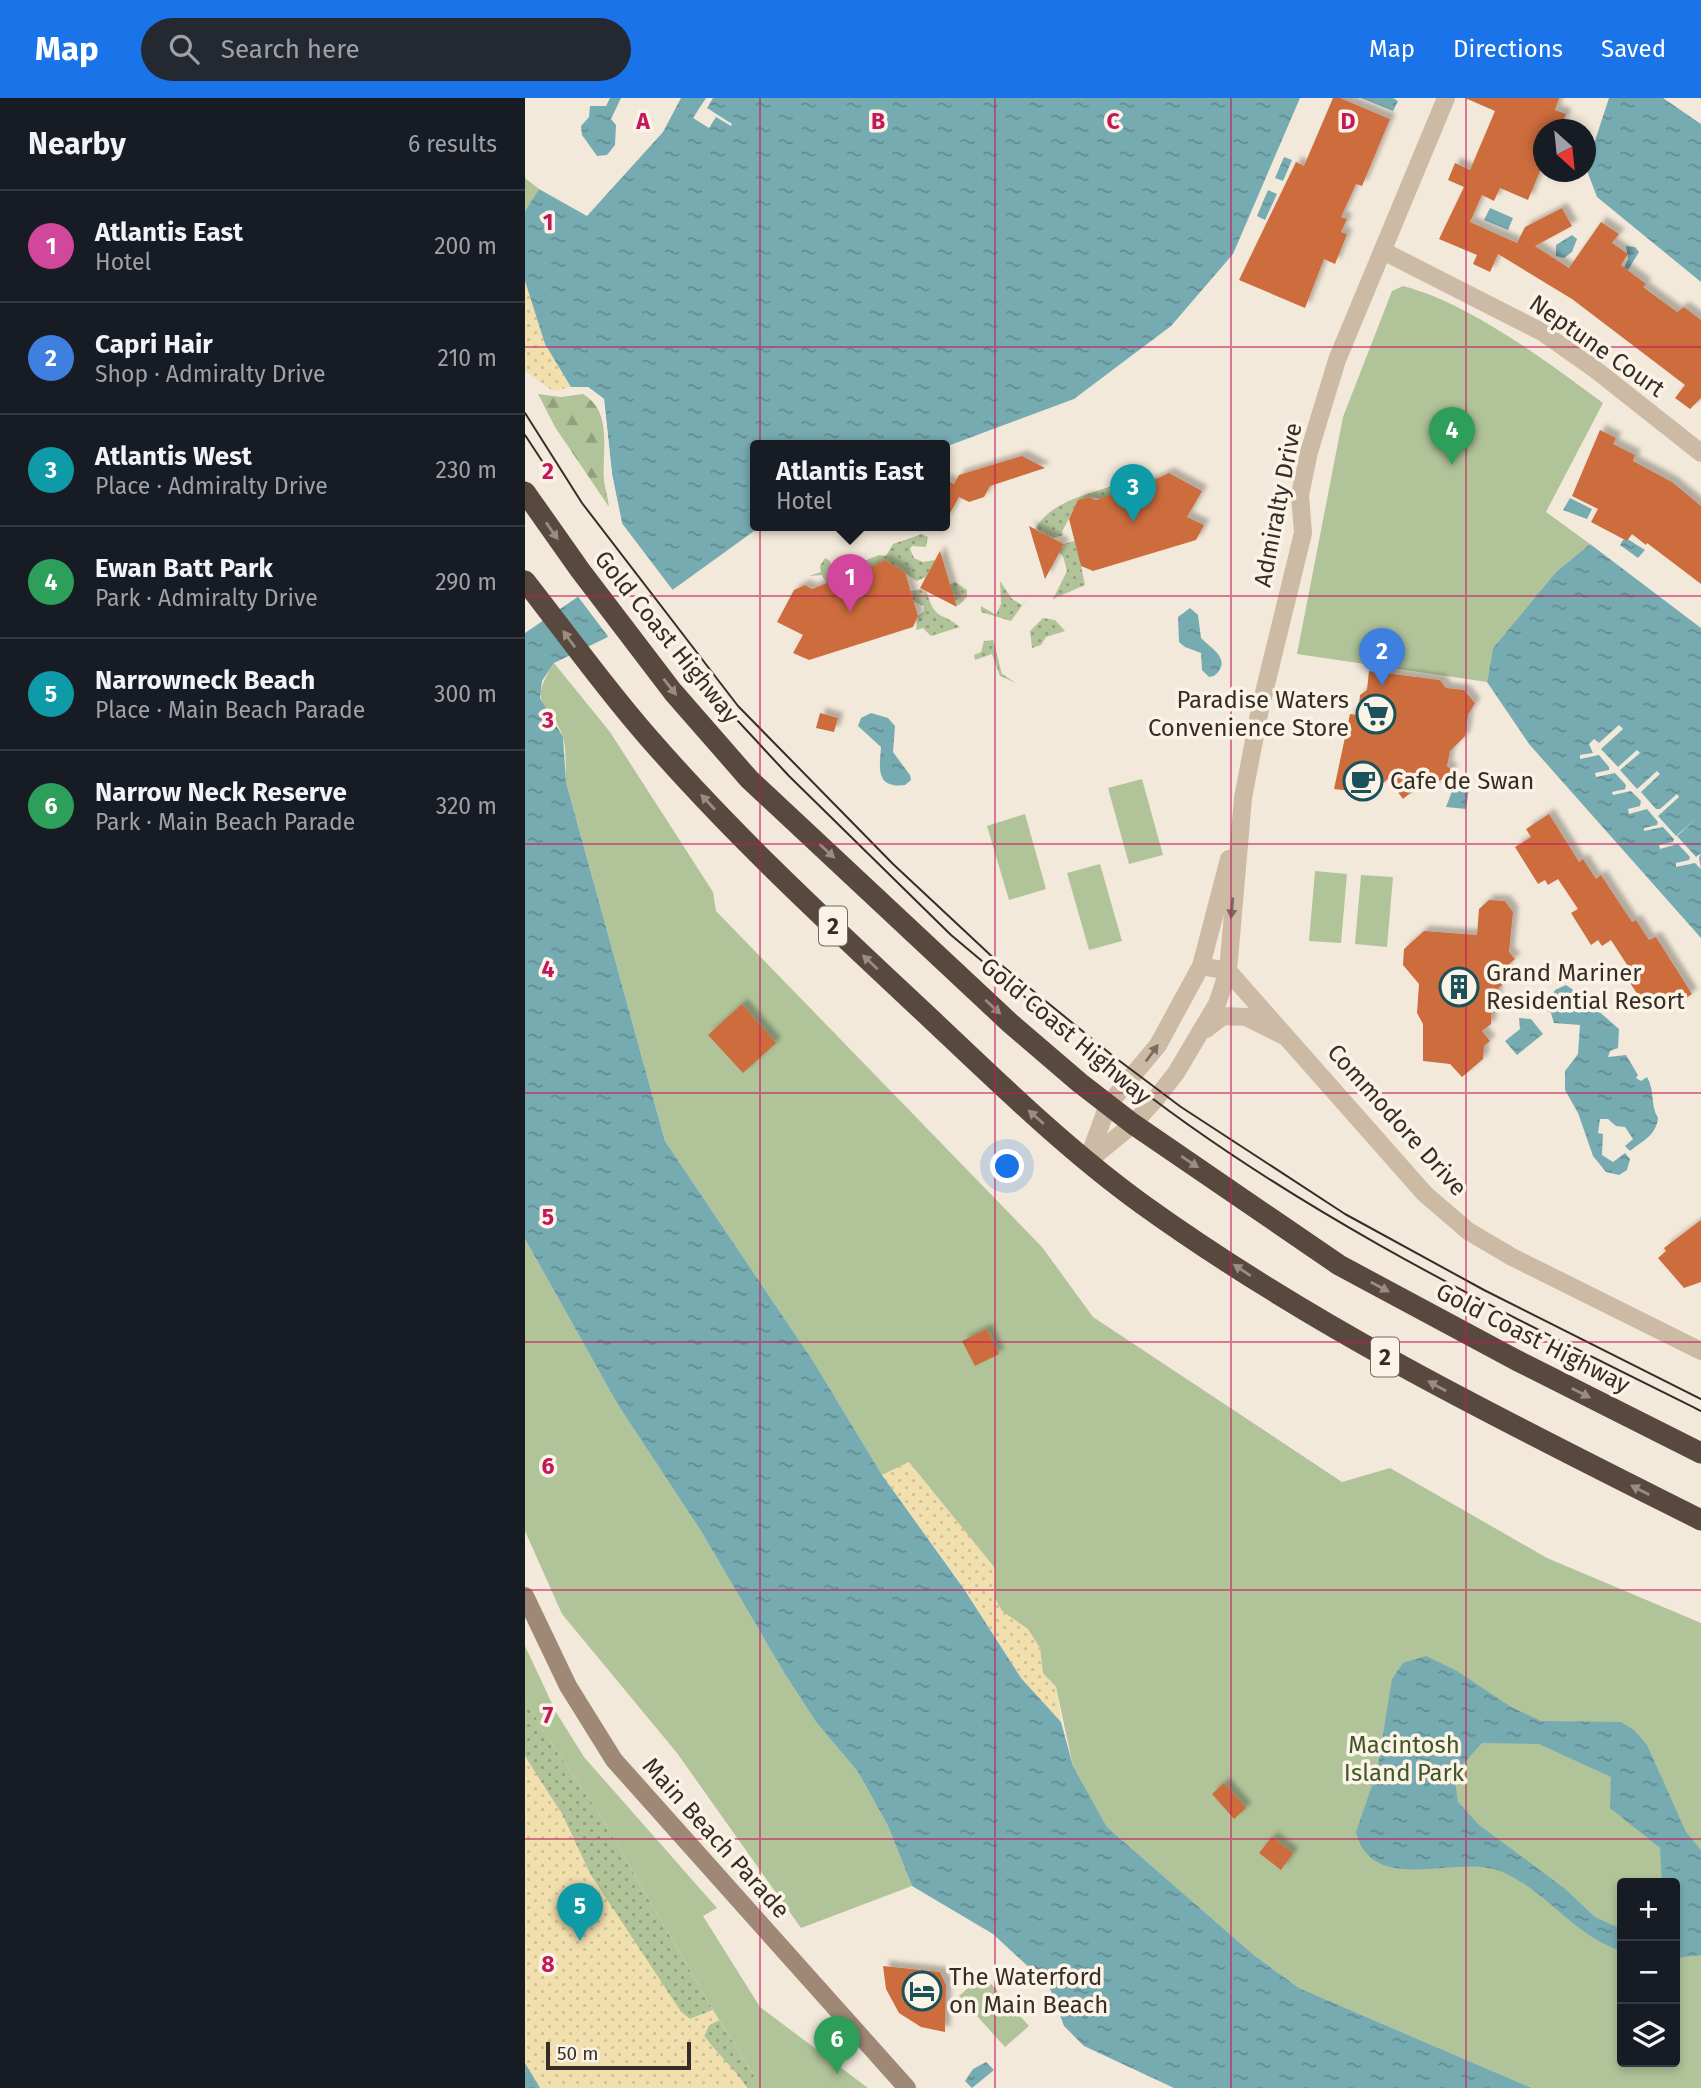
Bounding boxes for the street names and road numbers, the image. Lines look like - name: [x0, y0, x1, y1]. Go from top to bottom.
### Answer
- street label: Neptune Court: [1524, 289, 1670, 403]
- street label: Admiralty Drive: [1248, 421, 1308, 589]
- street label: Gold Coast Highway: [589, 545, 745, 729]
- road number: 2: [819, 906, 847, 946]
- street label: Gold Coast Highway: [975, 952, 1157, 1111]
- street label: Commodore Drive: [1321, 1038, 1473, 1202]
- street label: Gold Coast Highway: [1431, 1277, 1635, 1399]
- road number: 2: [1371, 1338, 1399, 1376]
- street label: Main Beach Parade: [637, 1752, 795, 1924]

